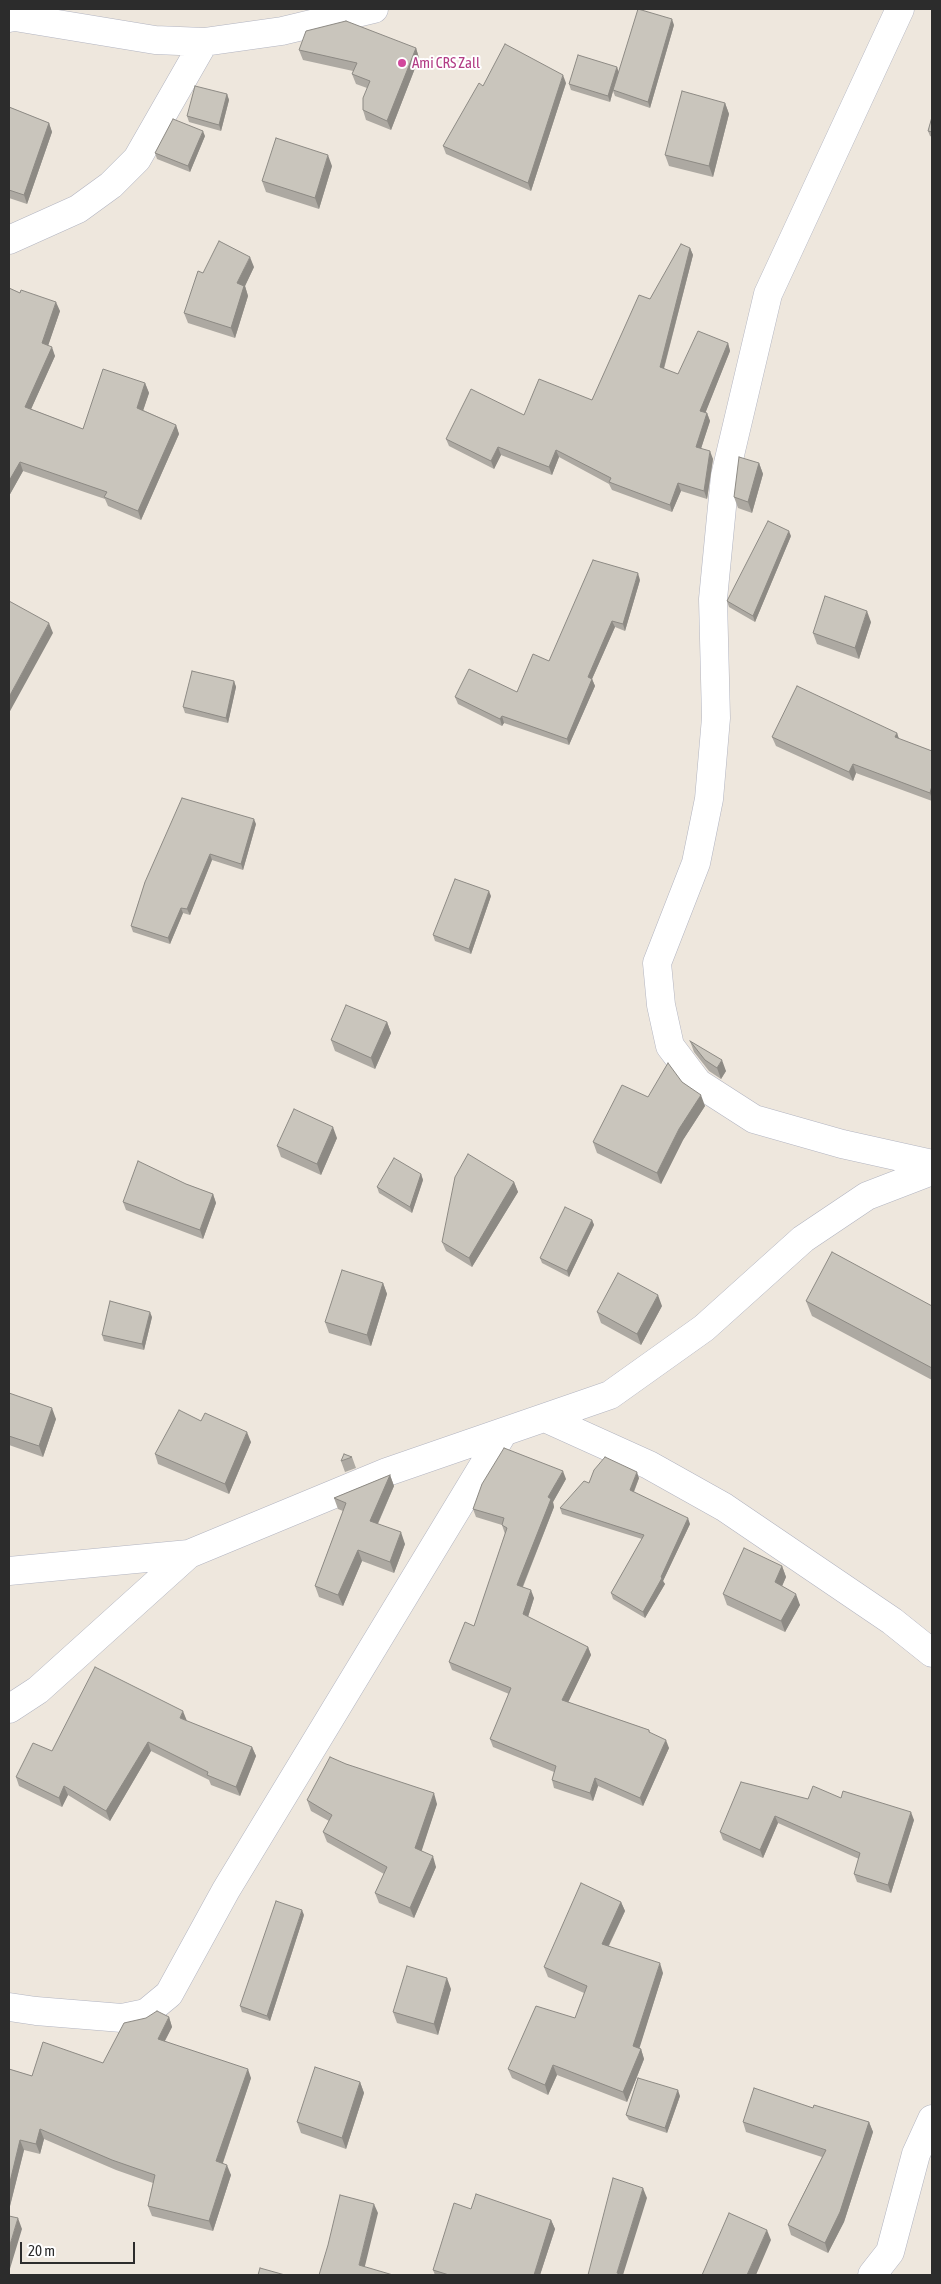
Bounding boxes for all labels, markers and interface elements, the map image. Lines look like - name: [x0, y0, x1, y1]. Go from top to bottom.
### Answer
- place label: Ami CRS Zall: [412, 54, 480, 72]
- marker: Ami CRS Zall: [396, 57, 408, 69]
- scale bar: [22, 2232, 138, 2264]
- text: 20 m: [28, 2242, 55, 2259]

